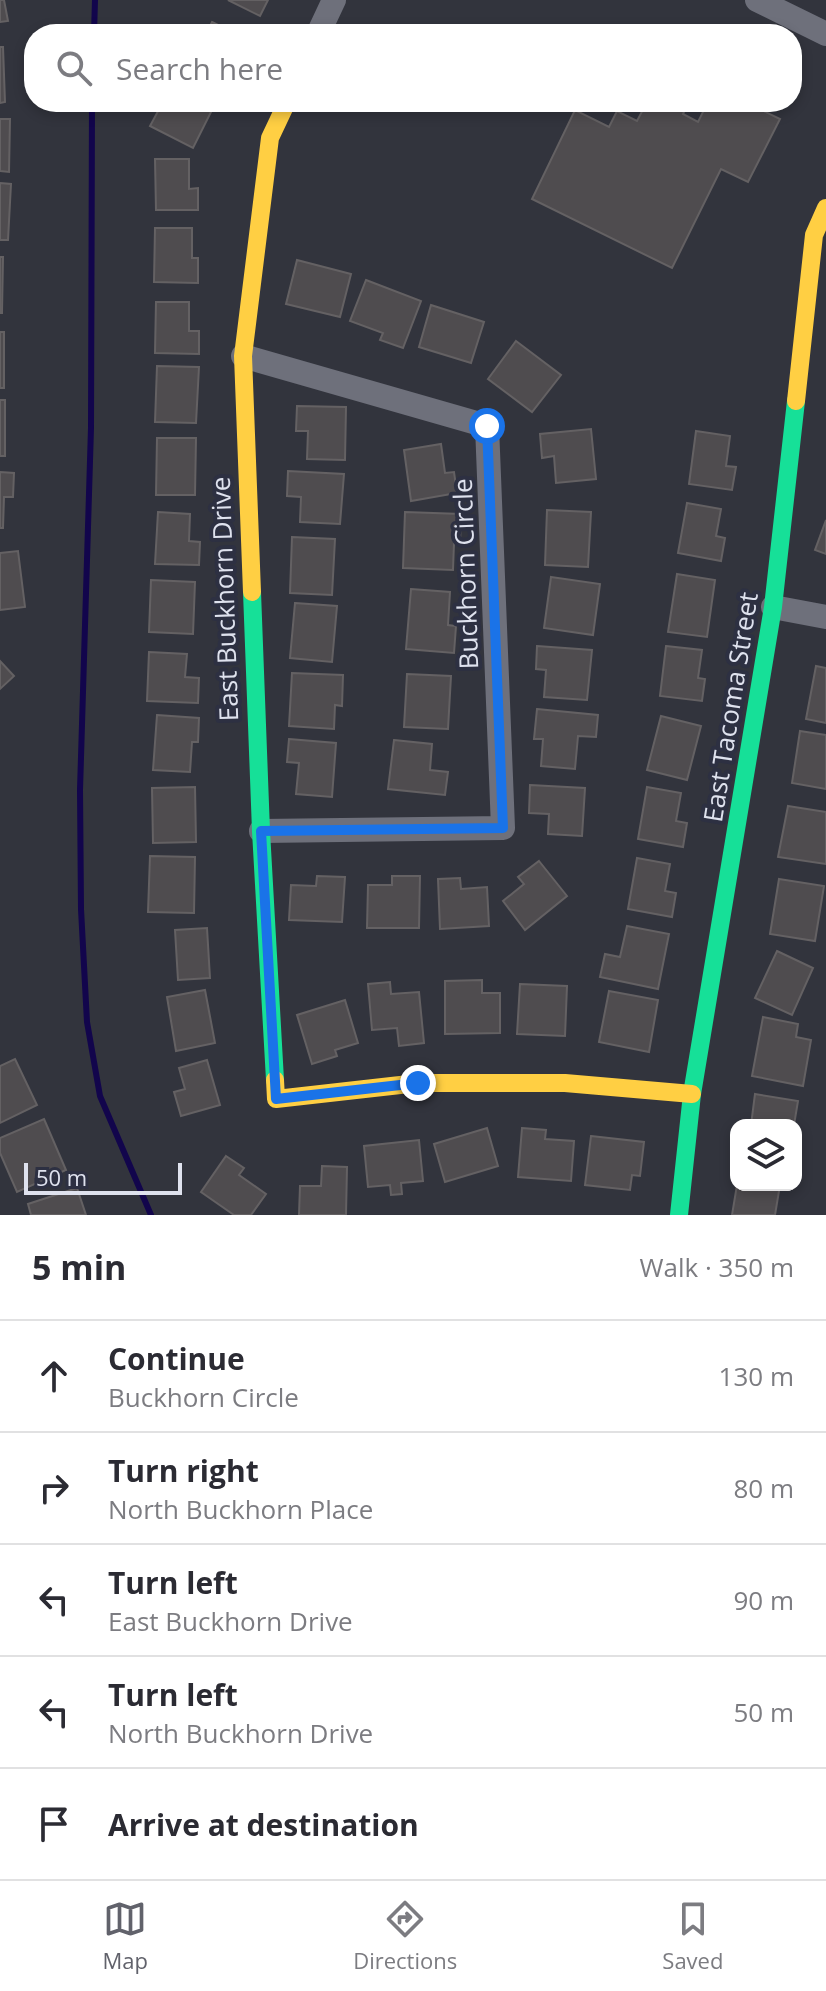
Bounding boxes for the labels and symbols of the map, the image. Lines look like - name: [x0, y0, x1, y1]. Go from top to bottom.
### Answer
- route start: [469, 408, 505, 444]
- street label: East Buckhorn Drive: [202, 476, 246, 722]
- street label: Buckhorn Circle: [444, 478, 486, 670]
- street label: East Tacoma Street: [694, 590, 766, 824]
- route end: [400, 1065, 436, 1101]
- scale bar: [24, 1159, 182, 1195]

